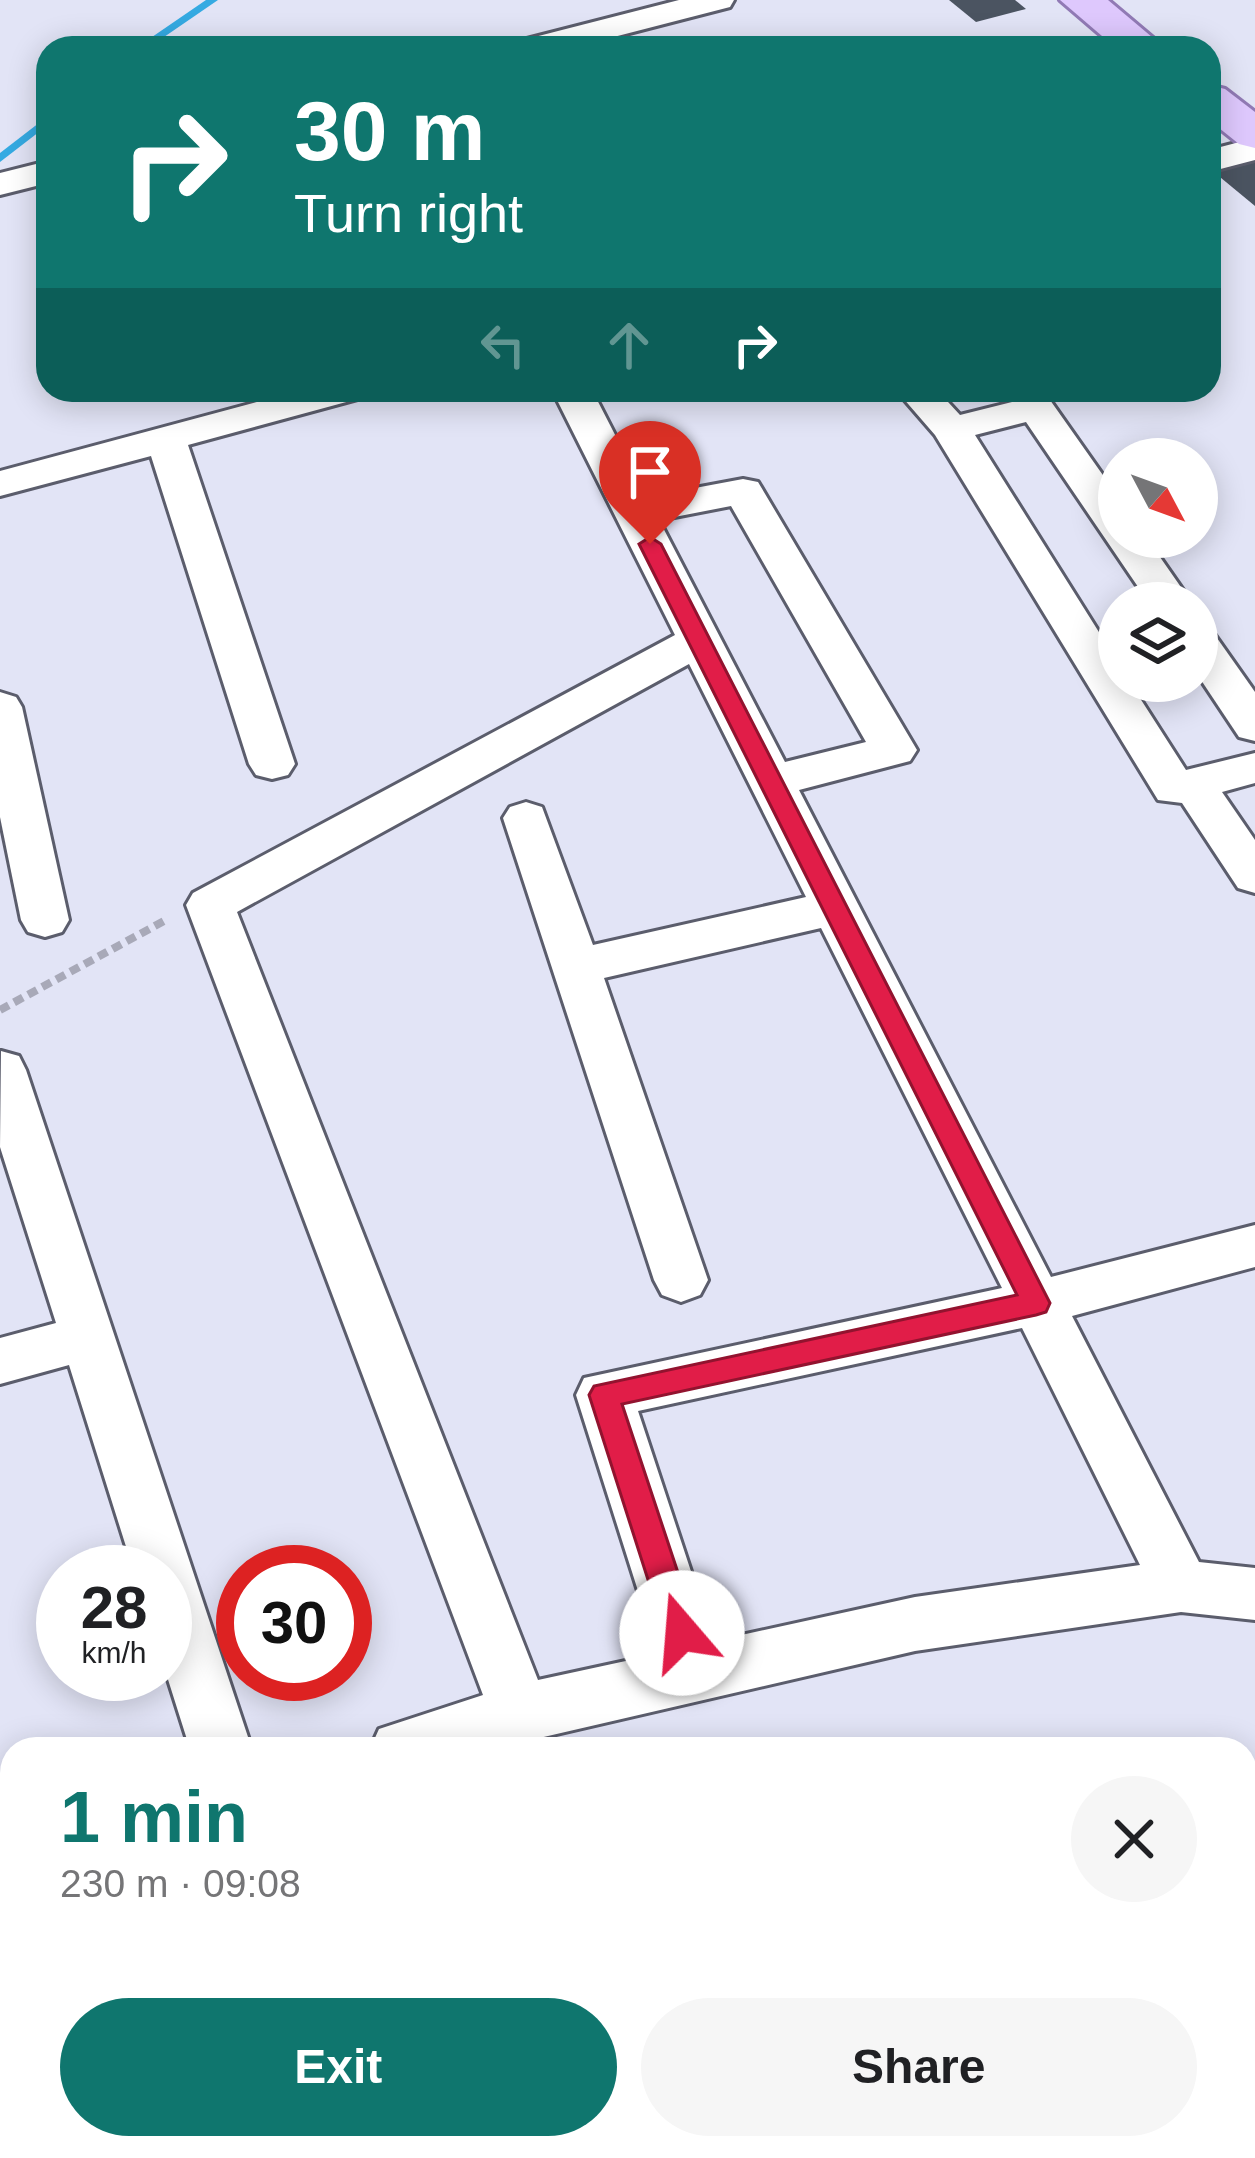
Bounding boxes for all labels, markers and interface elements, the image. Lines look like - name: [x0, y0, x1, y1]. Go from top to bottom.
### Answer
- icon: right: [96, 84, 252, 240]
- text: 30 m: [294, 84, 485, 178]
- text: Turn right: [294, 183, 523, 243]
- icon: left: [470, 312, 536, 378]
- icon: ahead: [596, 312, 662, 378]
- icon: right: [722, 312, 788, 378]
- pin: [599, 421, 701, 544]
- north arrow: [1098, 438, 1218, 558]
- map controls: [1098, 438, 1218, 702]
- icon: arrive: [617, 439, 683, 505]
- button: layers: [1098, 582, 1218, 702]
- speed limit sign: 30: [216, 1545, 372, 1701]
- position arrow: [619, 1570, 745, 1696]
- text: 28: [81, 1574, 147, 1641]
- text: km/h: [81, 1636, 147, 1669]
- button: close: [1071, 1776, 1197, 1902]
- text: 1 min: [60, 1777, 248, 1857]
- text: 230 m · 09:08: [60, 1862, 301, 1905]
- button: Exit: [60, 1998, 617, 2136]
- button: Share: [641, 1998, 1197, 2136]

